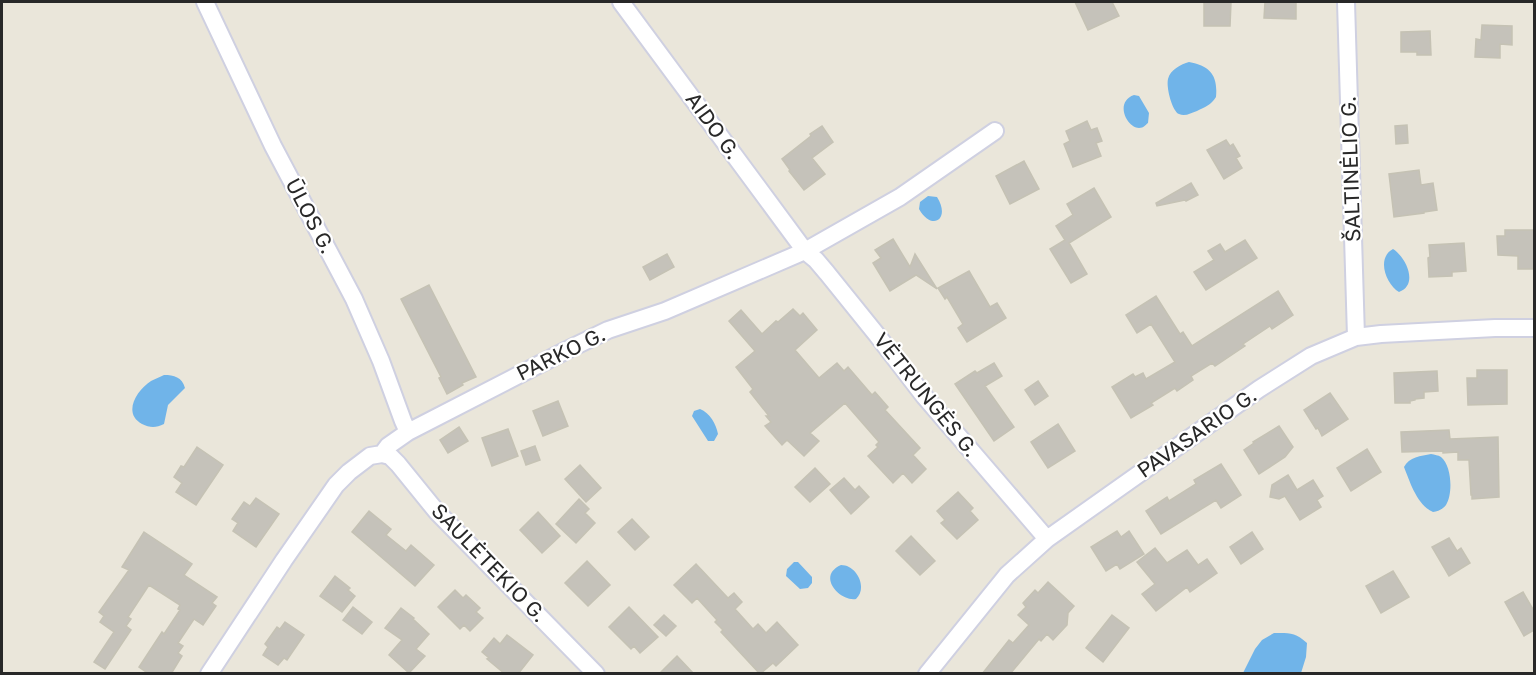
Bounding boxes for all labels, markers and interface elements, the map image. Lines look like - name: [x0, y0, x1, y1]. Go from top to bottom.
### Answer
- street label: AIDO G.: [681, 87, 747, 164]
- street label: ŠALTINĖLIO G.: [1334, 96, 1366, 242]
- street label: ŪLOS G.: [280, 174, 341, 258]
- street label: PARKO G.: [512, 320, 609, 386]
- street label: VĖTRUNGĖS G.: [869, 327, 985, 462]
- street label: PAVASARIO G.: [1132, 381, 1261, 483]
- street label: SAULĖTEKIO G.: [426, 497, 553, 627]

